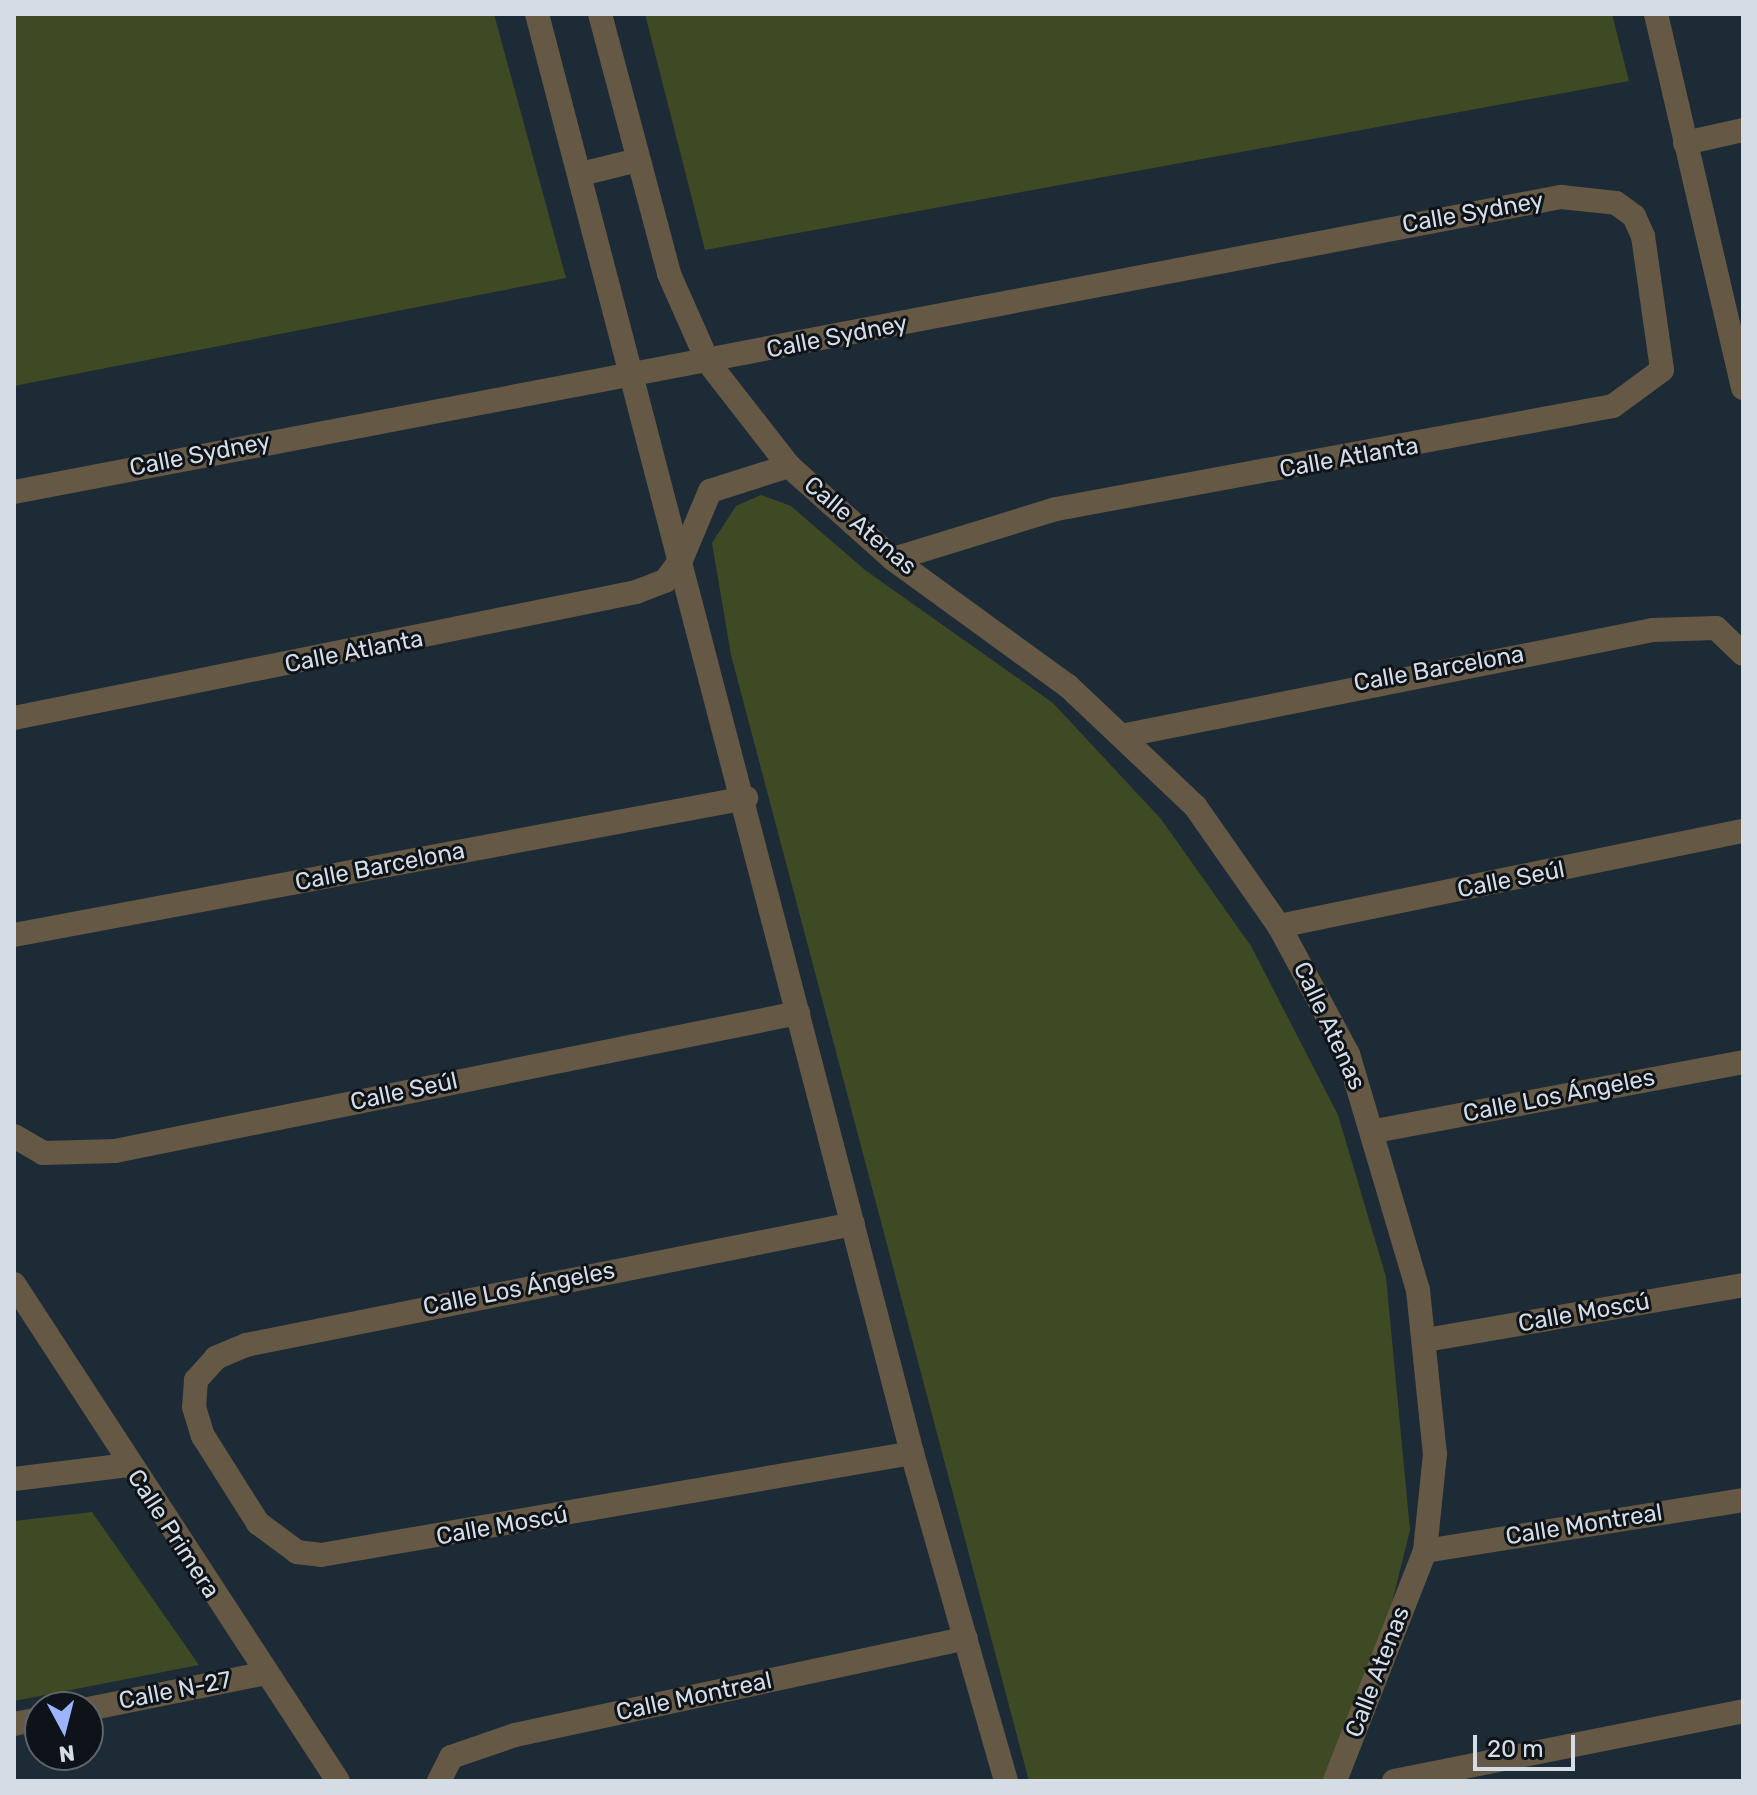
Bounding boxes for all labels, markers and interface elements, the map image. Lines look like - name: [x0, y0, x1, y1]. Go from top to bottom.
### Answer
- street label: Calle Sydney: [1400, 186, 1546, 240]
- street label: Calle Sydney: [764, 309, 910, 365]
- street label: Calle Sydney: [127, 427, 273, 483]
- street label: Calle Atlanta: [1277, 432, 1421, 484]
- street label: Calle Atenas: [798, 470, 922, 582]
- street label: Calle Atlanta: [282, 624, 426, 680]
- street label: Calle Barcelona: [1352, 640, 1526, 698]
- street label: Calle Barcelona: [293, 836, 467, 898]
- street label: Calle Seúl: [1455, 855, 1567, 905]
- street label: Calle Atenas: [1287, 957, 1371, 1095]
- street label: Calle Los Ángeles: [1460, 1063, 1658, 1129]
- street label: Calle Seúl: [348, 1067, 460, 1117]
- street label: Calle Los Ángeles: [420, 1256, 618, 1322]
- street label: Calle Moscú: [1516, 1287, 1652, 1339]
- street label: Calle Primera: [121, 1464, 225, 1604]
- street label: Calle Montreal: [1504, 1498, 1664, 1552]
- street label: Calle Moscú: [434, 1500, 570, 1552]
- street label: Calle Atenas: [1340, 1602, 1416, 1742]
- street label: Calle N-27: [116, 1666, 234, 1716]
- street label: Calle Montreal: [614, 1666, 774, 1728]
- north arrow: [24, 1691, 104, 1771]
- scale bar: [1477, 1719, 1579, 1769]
- text: 20 m: [1487, 1735, 1544, 1763]
- text: N: [57, 1739, 76, 1768]

